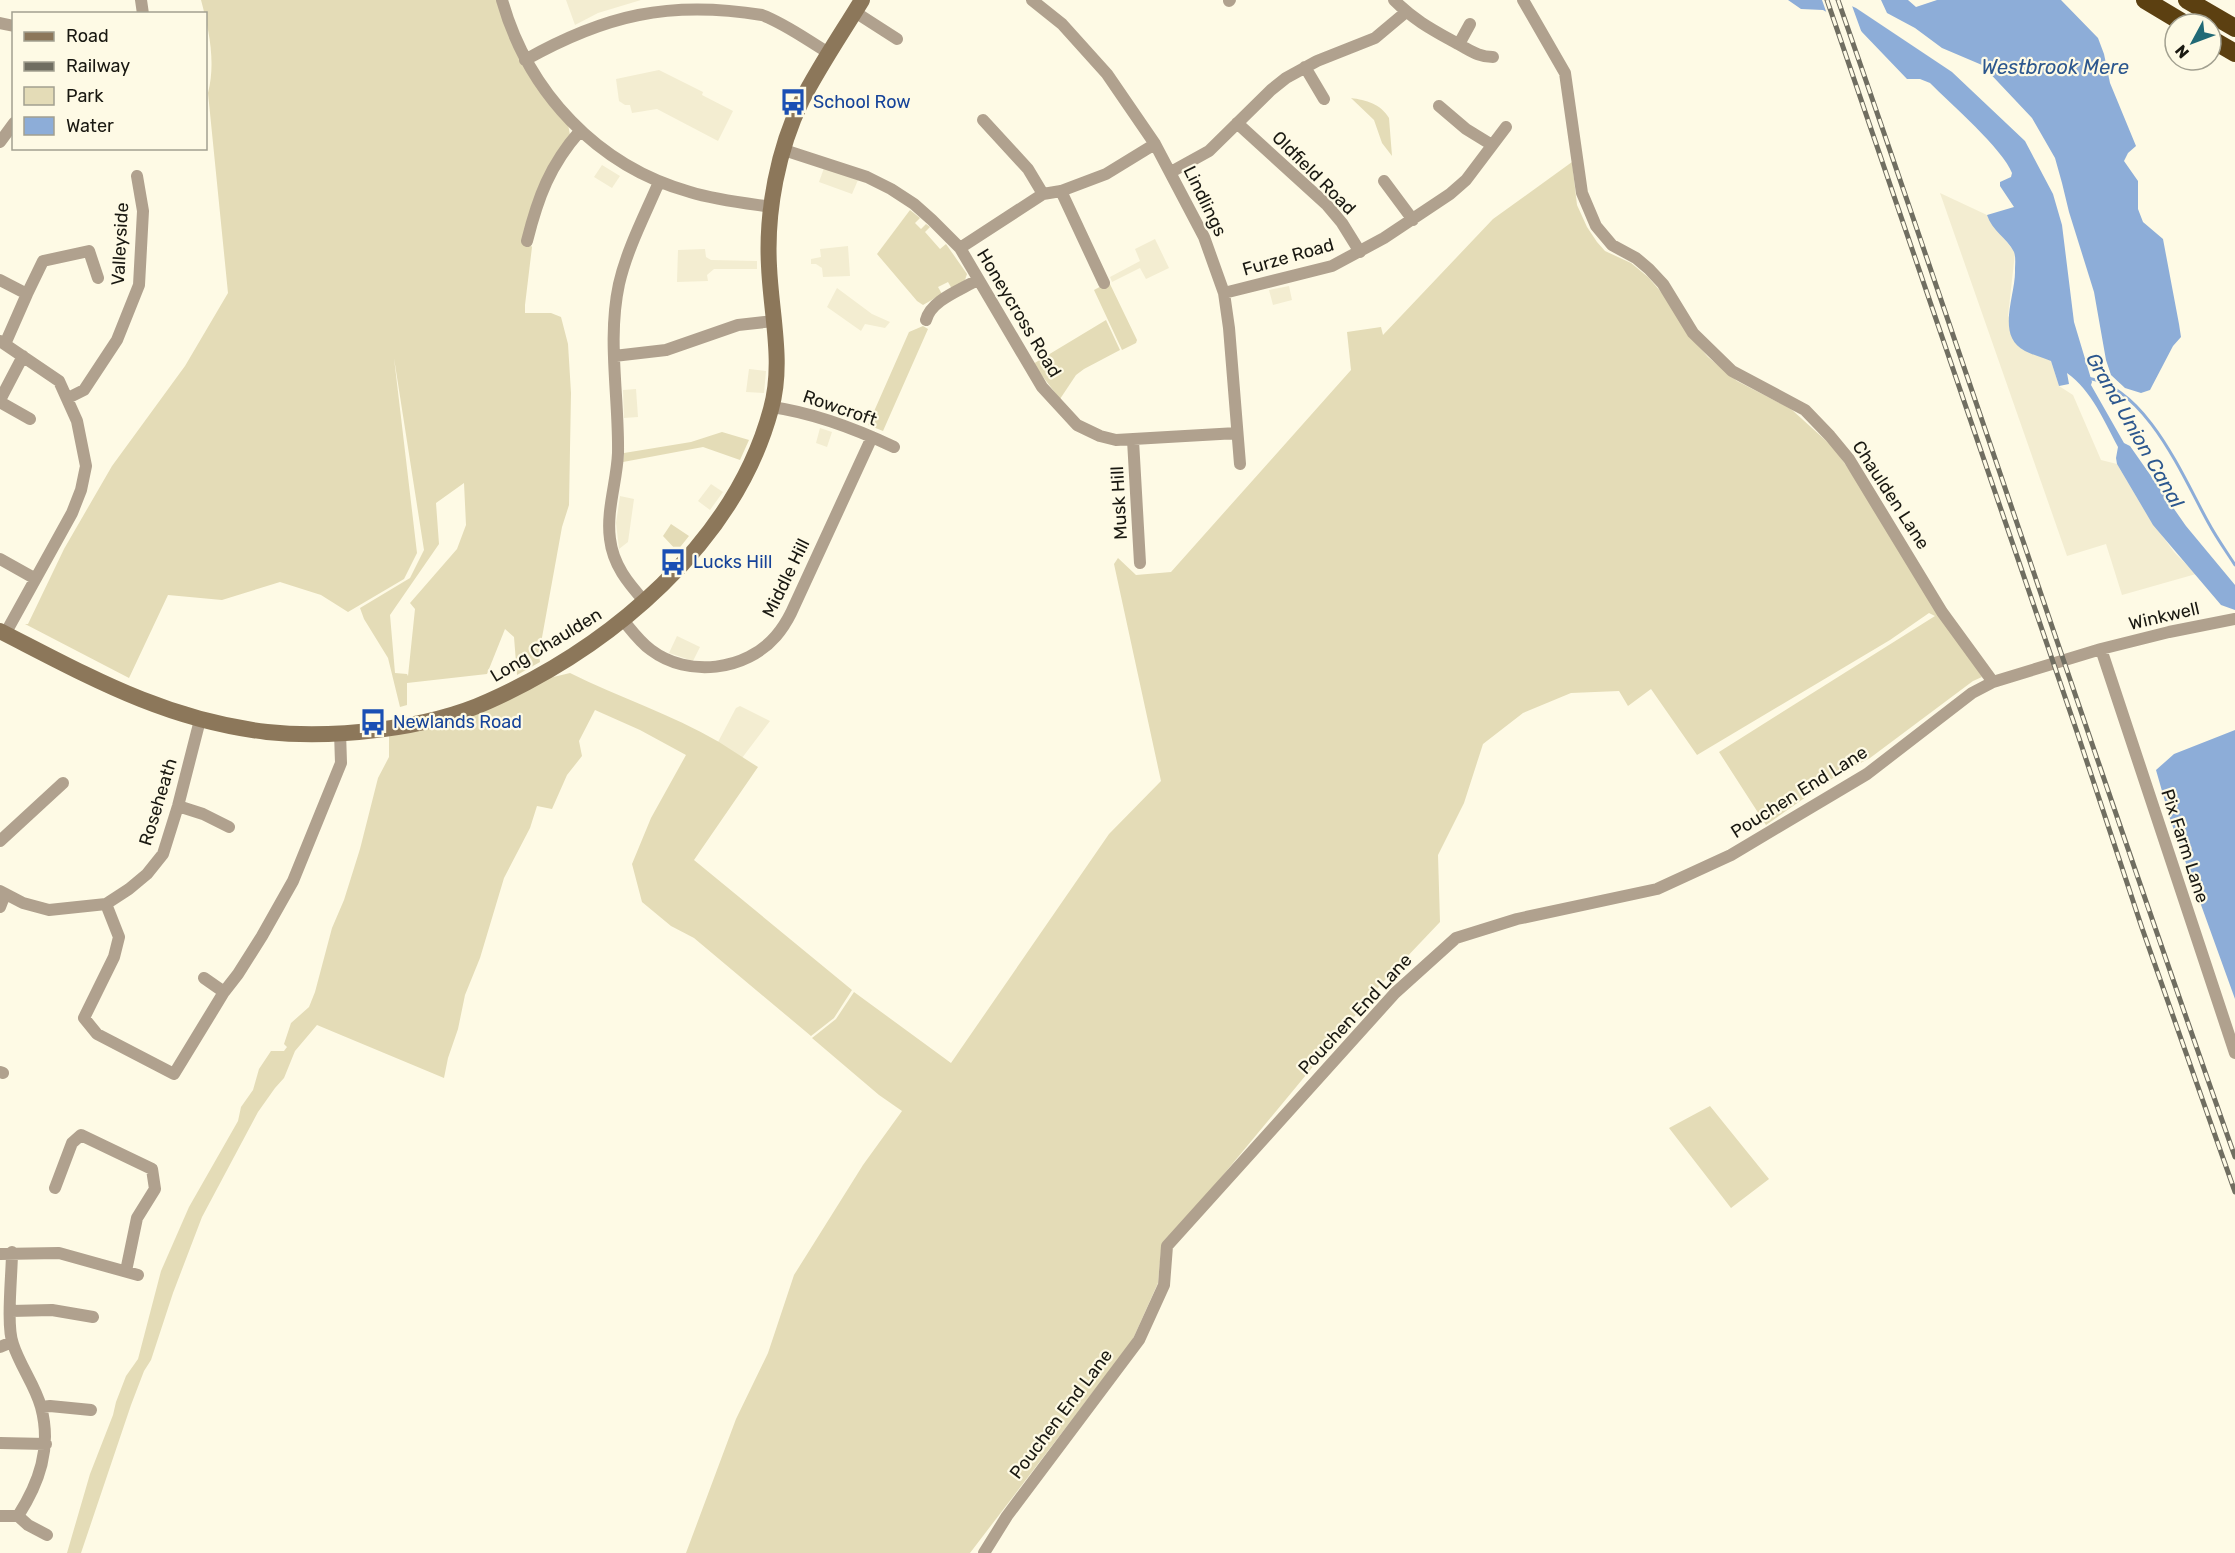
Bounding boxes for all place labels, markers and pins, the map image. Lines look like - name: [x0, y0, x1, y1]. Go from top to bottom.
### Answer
- bus stop icon: School Row: [778, 87, 808, 117]
- place label: School Row: [813, 91, 911, 113]
- bus stop icon: Lucks Hill: [658, 547, 688, 577]
- place label: Lucks Hill: [693, 551, 772, 573]
- bus stop icon: Newlands Road: [358, 707, 388, 737]
- place label: Newlands Road: [393, 711, 522, 733]

